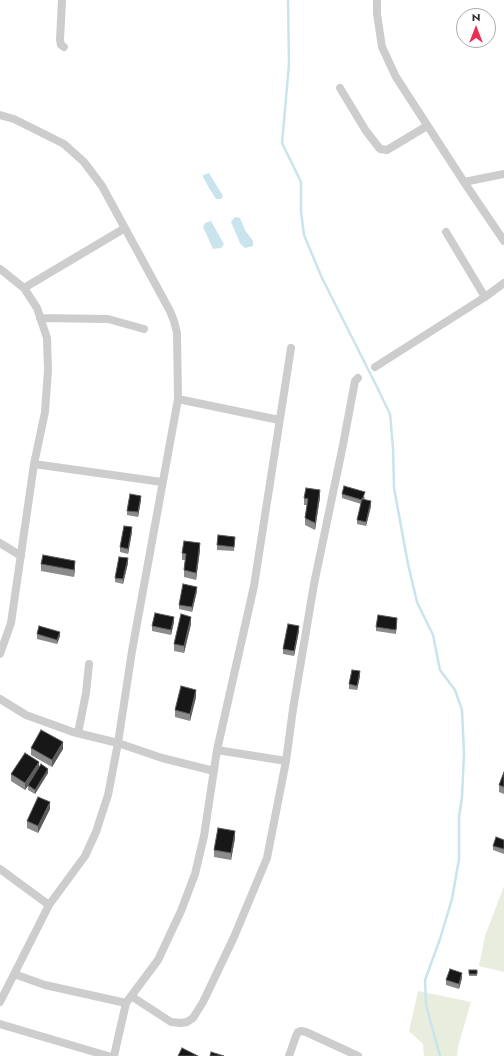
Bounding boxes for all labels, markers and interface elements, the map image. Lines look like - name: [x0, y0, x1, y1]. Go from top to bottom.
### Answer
- north arrow: [456, 8, 496, 48]
- text: N: [472, 9, 480, 25]

